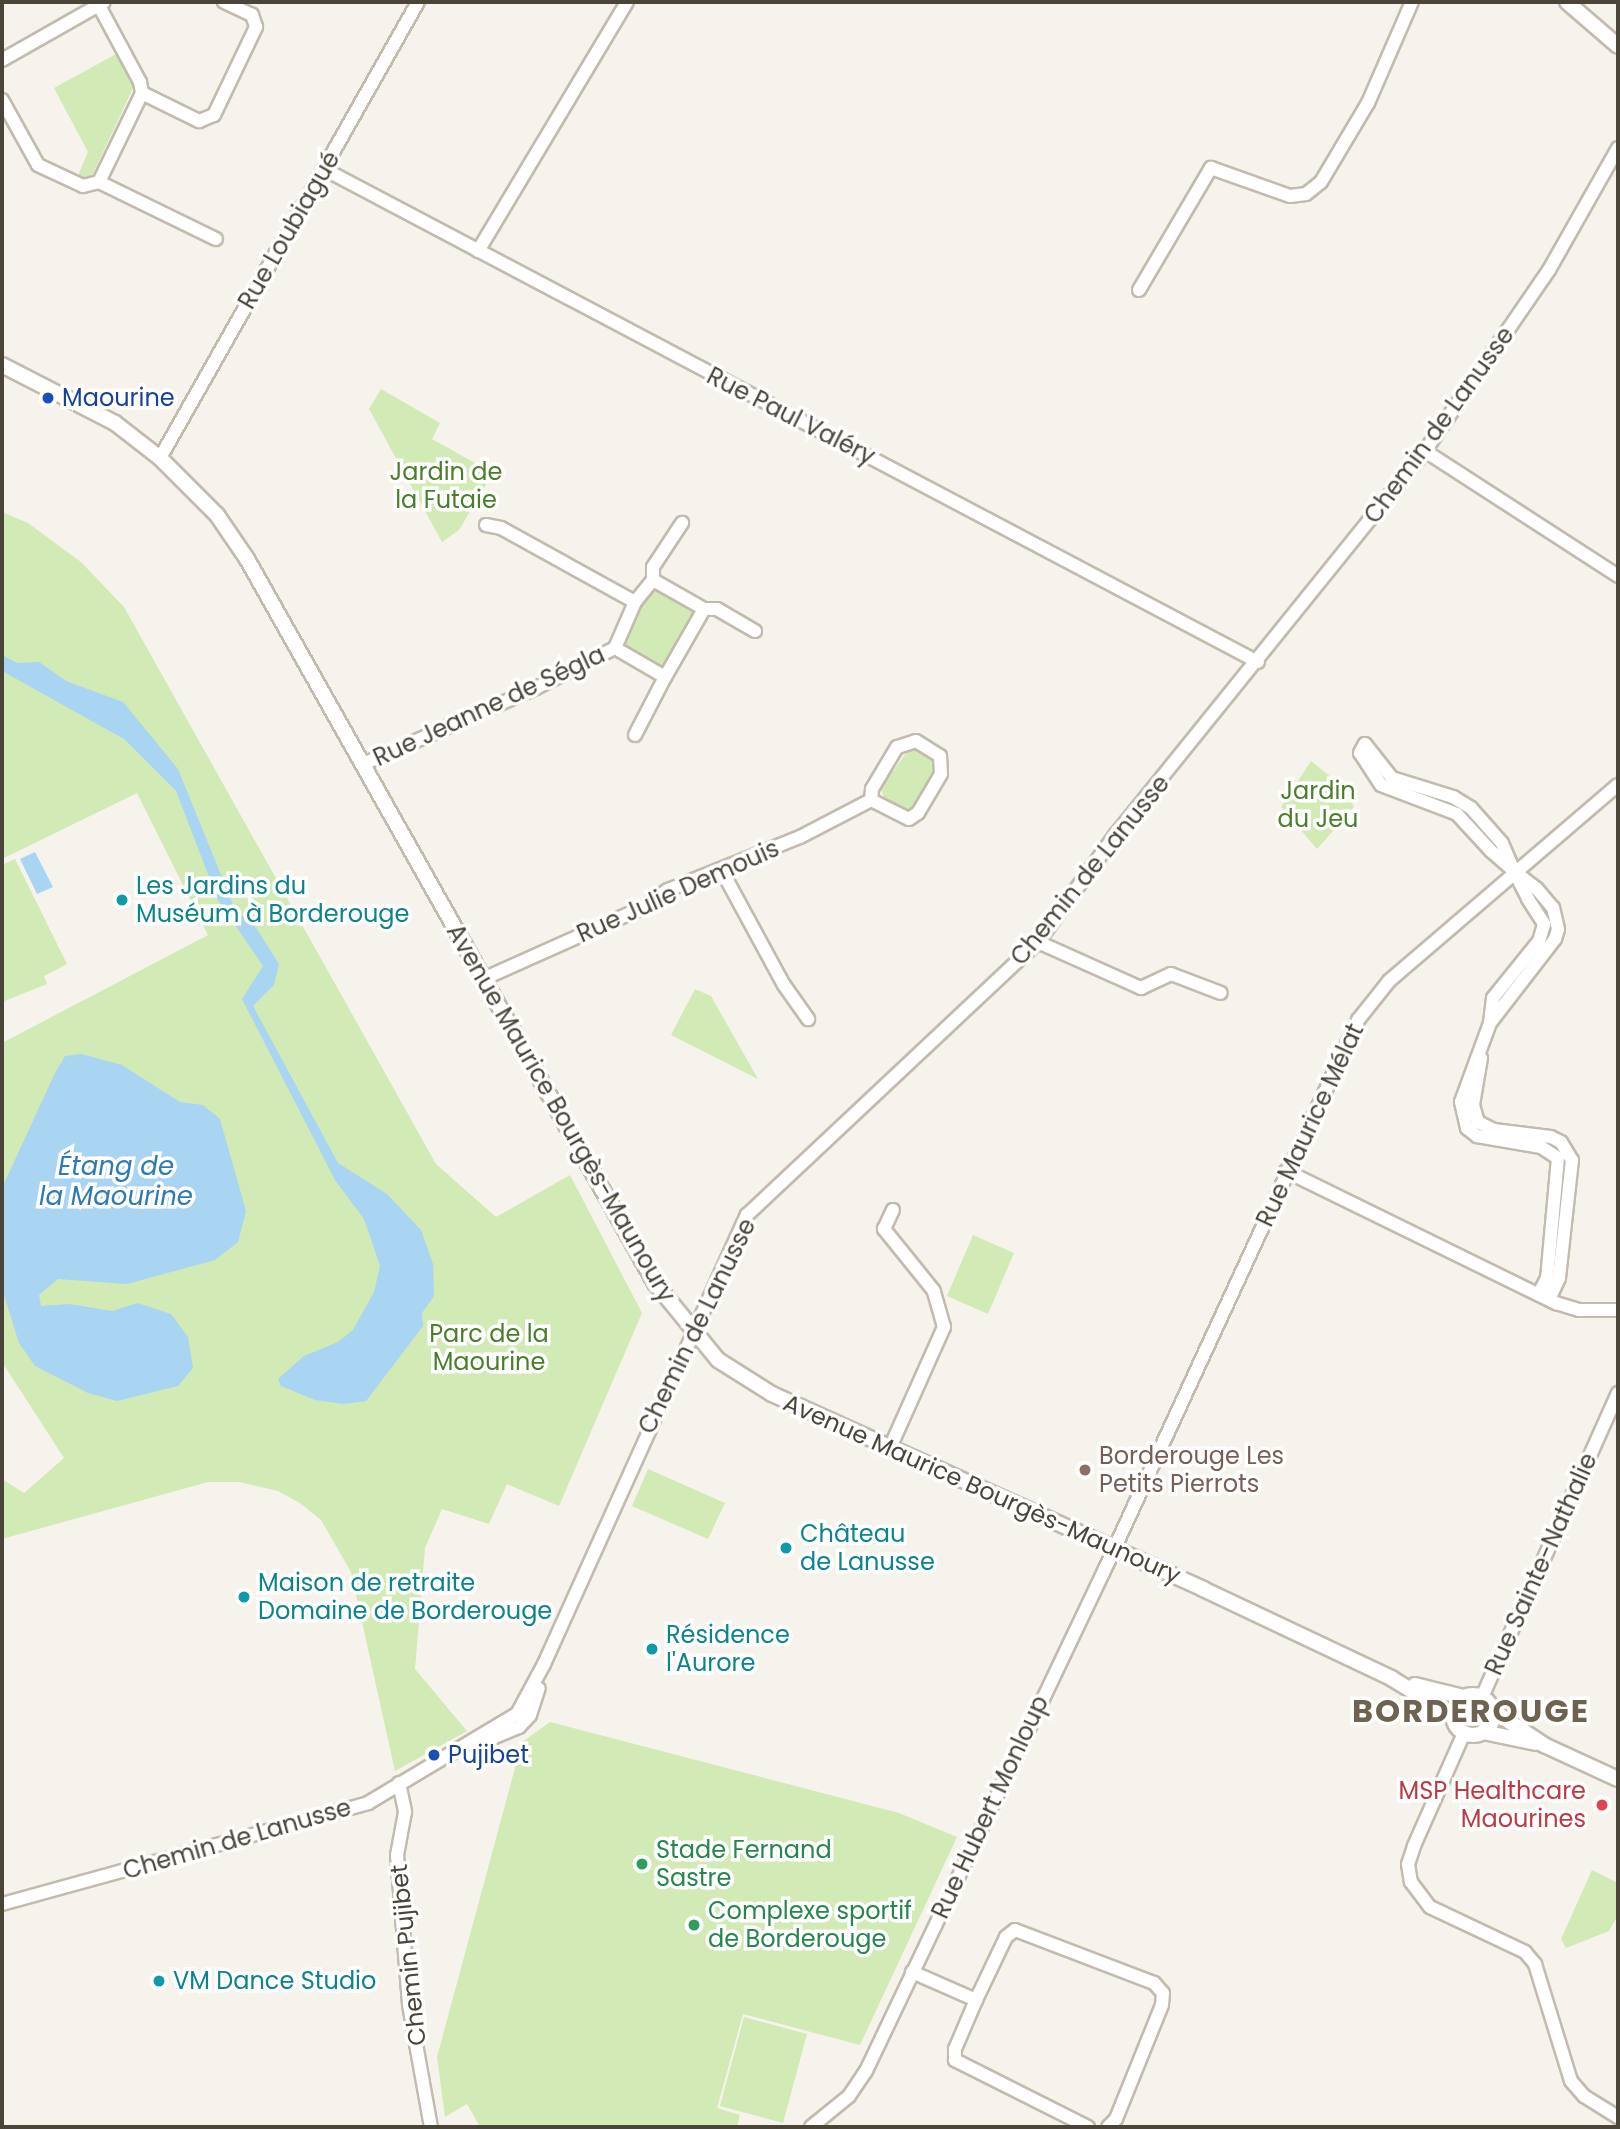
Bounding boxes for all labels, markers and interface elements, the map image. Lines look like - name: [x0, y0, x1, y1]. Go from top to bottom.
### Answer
- street label: Rue Loubiagué: [232, 146, 346, 314]
- street label: Chemin de Lanusse: [1358, 321, 1520, 529]
- street label: Rue Paul Valéry: [702, 361, 880, 471]
- place label: Maourine: [62, 384, 175, 412]
- marker: Maourine: [40, 390, 56, 406]
- park label: Jardin de la Futaie: [390, 458, 502, 514]
- street label: Rue Jeanne de Ségla: [369, 640, 609, 772]
- street label: Chemin de Lanusse: [1005, 769, 1175, 971]
- park label: Jardin du Jeu: [1278, 777, 1358, 833]
- street label: Rue Julie Demouis: [573, 833, 783, 949]
- place label: Les Jardins du Muséum à Borderouge: [136, 872, 409, 928]
- marker: Les Jardins du Muséum à Borderouge: [114, 892, 130, 908]
- street label: Avenue Maurice Bourgès-Maunoury: [441, 919, 681, 1307]
- street label: Rue Maurice Mélat: [1250, 1019, 1370, 1231]
- water label: Étang de la Maourine: [39, 1151, 193, 1212]
- street label: Chemin de Lanusse: [632, 1214, 762, 1438]
- park label: Parc de la Maourine: [429, 1320, 549, 1376]
- street label: Avenue Maurice Bourgès-Maunoury: [779, 1388, 1185, 1590]
- place label: Borderouge Les Petits Pierrots: [1099, 1442, 1284, 1498]
- street label: Rue Sainte-Nathalie: [1479, 1449, 1603, 1679]
- marker: Borderouge Les Petits Pierrots: [1077, 1462, 1093, 1478]
- place label: Château de Lanusse: [800, 1520, 935, 1576]
- marker: Château de Lanusse: [778, 1540, 794, 1556]
- place label: Maison de retraite Domaine de Borderouge: [258, 1569, 552, 1625]
- marker: Maison de retraite Domaine de Borderouge: [236, 1589, 252, 1605]
- place label: Résidence l'Aurore: [666, 1621, 790, 1677]
- marker: Résidence l'Aurore: [644, 1641, 660, 1657]
- street label: Rue Hubert Monloup: [926, 1691, 1054, 1923]
- district label: BORDEROUGE: [1353, 1692, 1589, 1730]
- place label: Pujibet: [448, 1741, 529, 1769]
- marker: Pujibet: [426, 1747, 442, 1763]
- place label: MSP Healthcare Maourines: [1399, 1777, 1586, 1833]
- street label: Chemin de Lanusse: [120, 1793, 354, 1885]
- marker: MSP Healthcare Maourines: [1592, 1795, 1612, 1815]
- place label: Stade Fernand Sastre: [656, 1836, 832, 1892]
- marker: Stade Fernand Sastre: [634, 1856, 650, 1872]
- street label: Chemin Pujibet: [384, 1863, 432, 2047]
- place label: Complexe sportif de Borderouge: [708, 1897, 912, 1953]
- marker: Complexe sportif de Borderouge: [686, 1917, 702, 1933]
- place label: VM Dance Studio: [173, 1967, 376, 1995]
- marker: VM Dance Studio: [151, 1973, 167, 1989]

